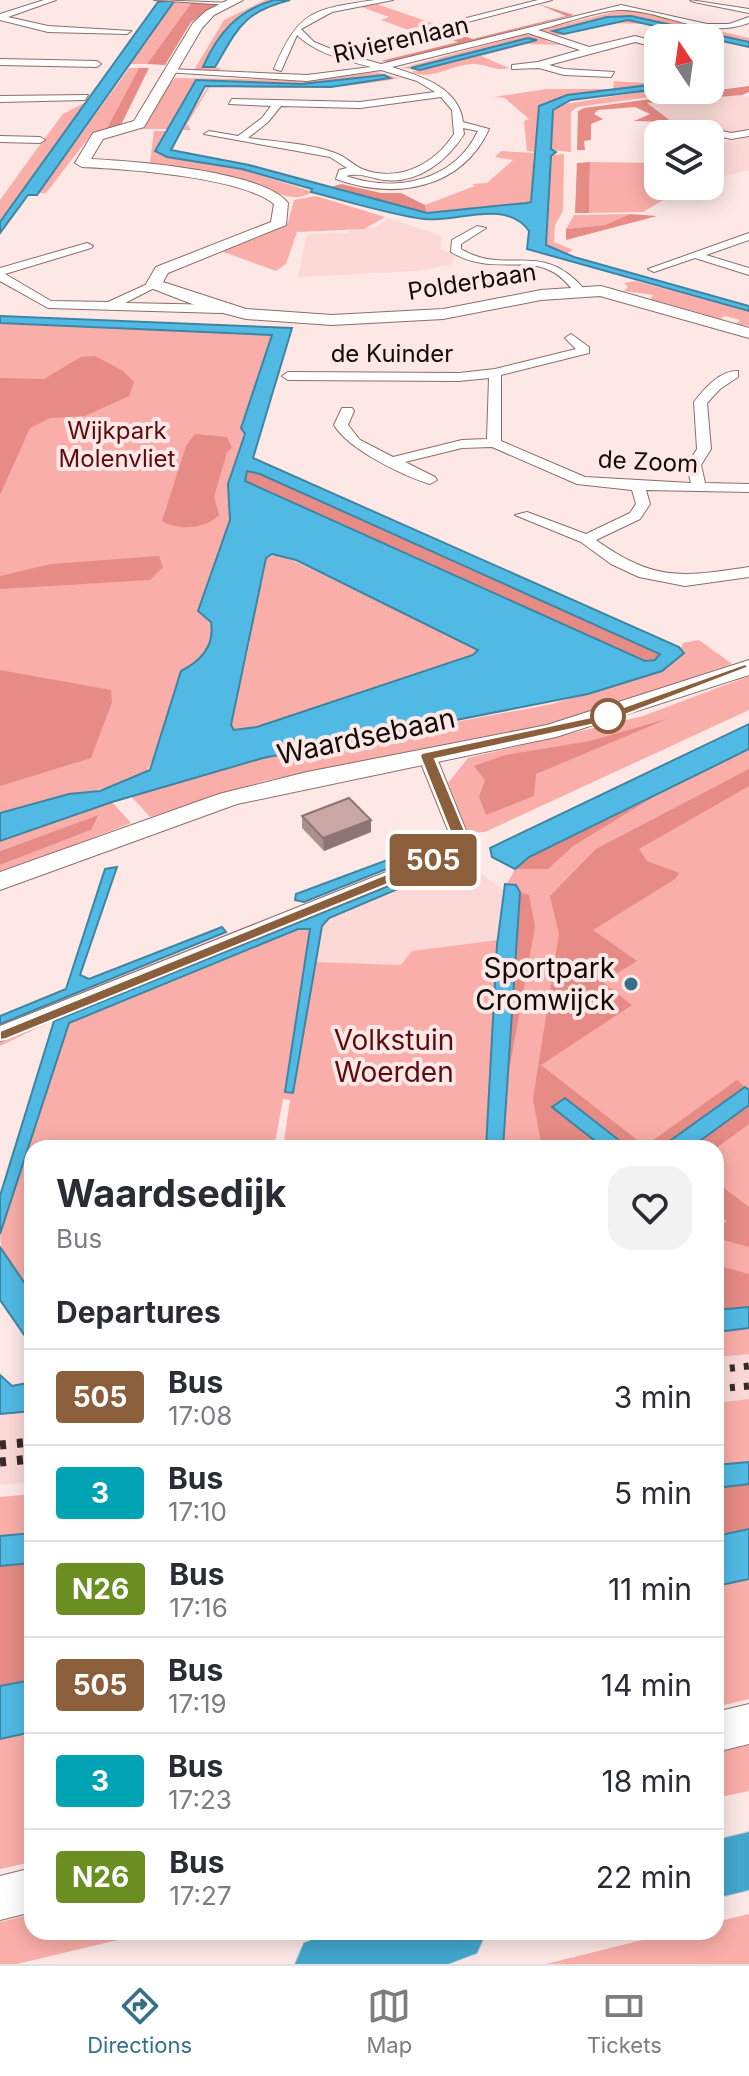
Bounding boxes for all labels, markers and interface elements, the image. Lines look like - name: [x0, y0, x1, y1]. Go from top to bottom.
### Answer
- street label: Rivierenlaan: [330, 10, 472, 69]
- north arrow: [644, 24, 724, 104]
- map controls: [644, 24, 724, 200]
- button: layers: [644, 120, 724, 200]
- street label: Polderbaan: [406, 257, 538, 306]
- street label: de Kuinder: [331, 339, 453, 368]
- park label: Wijkpark Molenvliet: [59, 416, 176, 473]
- street label: de Zoom: [597, 444, 699, 479]
- unlabelled marker: [591, 699, 625, 733]
- street label: Waardsebaan: [274, 701, 458, 771]
- line badge: 505: [387, 834, 479, 886]
- text: 505: [406, 843, 460, 877]
- place label: Sportpark Cromwijck: [475, 951, 615, 1017]
- marker: Sportpark Cromwijck: [622, 975, 640, 993]
- park label: Volkstuin Woerden: [334, 1023, 454, 1089]
- button: heart: [608, 1166, 692, 1250]
- text: Waardsedijk: [56, 1170, 286, 1216]
- text: Bus: [56, 1223, 102, 1254]
- text: Departures: [56, 1294, 221, 1330]
- text: Bus: [168, 1364, 223, 1400]
- text: 3 min: [614, 1379, 692, 1415]
- text: 505: [73, 1380, 127, 1414]
- text: 17:08: [168, 1400, 232, 1431]
- text: Bus: [168, 1460, 223, 1496]
- text: 5 min: [614, 1475, 692, 1511]
- text: 3: [91, 1476, 109, 1510]
- text: 17:10: [168, 1496, 227, 1527]
- text: Bus: [169, 1556, 225, 1592]
- text: 11 min: [608, 1571, 692, 1607]
- text: N26: [72, 1572, 129, 1606]
- text: 17:16: [169, 1592, 228, 1623]
- text: Bus: [168, 1652, 223, 1688]
- text: 14 min: [601, 1667, 692, 1703]
- text: 505: [73, 1668, 127, 1702]
- text: 17:19: [168, 1688, 227, 1719]
- text: Bus: [168, 1748, 223, 1784]
- text: 18 min: [602, 1763, 692, 1799]
- text: 3: [91, 1764, 109, 1798]
- text: 17:23: [168, 1784, 232, 1815]
- text: Bus: [169, 1844, 225, 1880]
- text: 22 min: [596, 1859, 692, 1895]
- text: N26: [72, 1860, 129, 1894]
- text: 17:27: [169, 1880, 232, 1911]
- tab: Directions: [87, 1984, 192, 2058]
- tab: Map: [367, 1984, 412, 2058]
- tab: Tickets: [587, 1984, 662, 2058]

